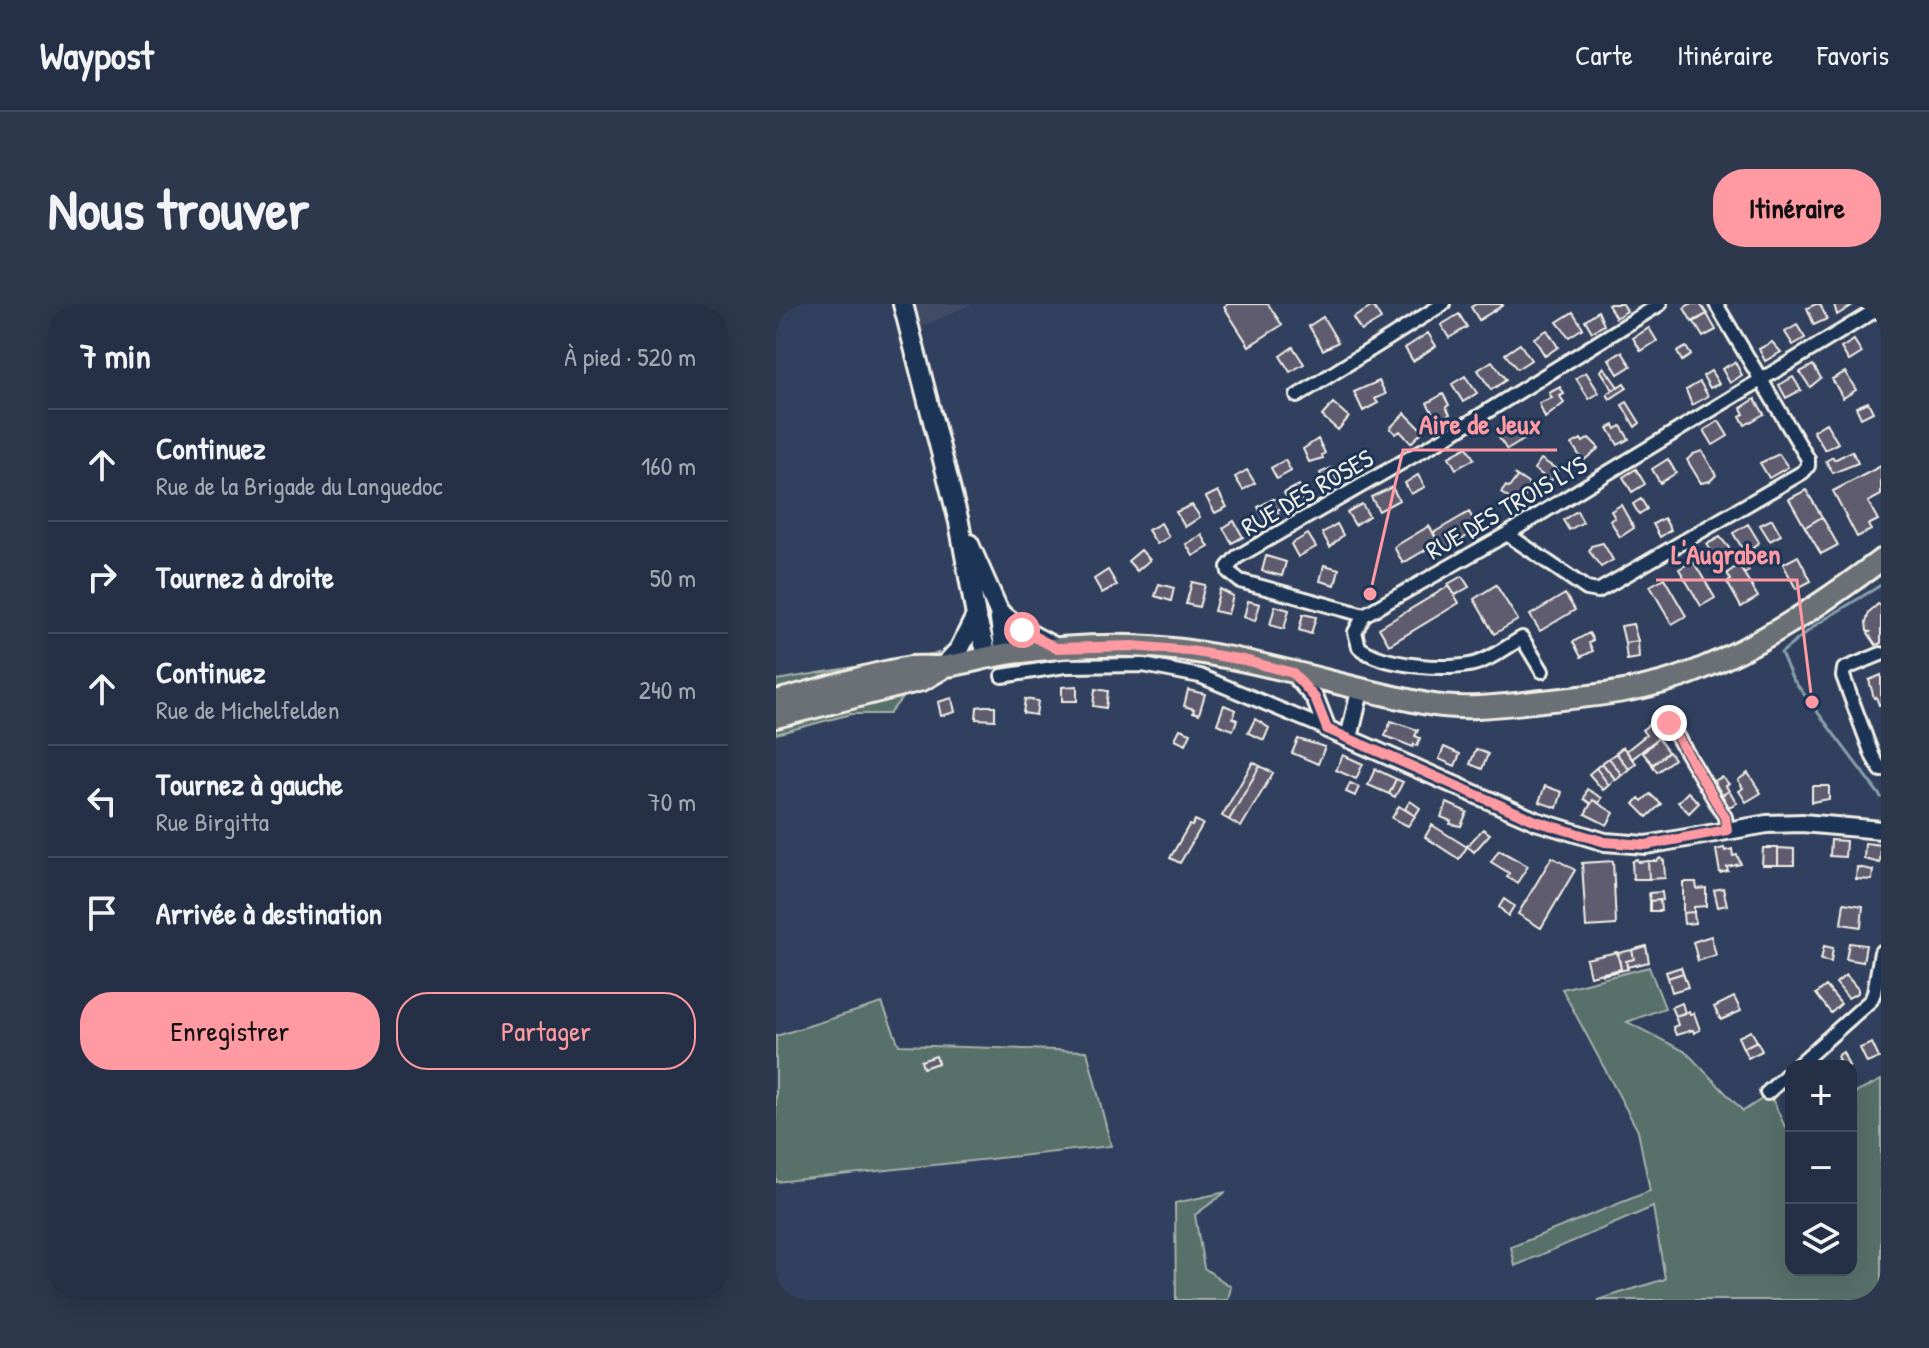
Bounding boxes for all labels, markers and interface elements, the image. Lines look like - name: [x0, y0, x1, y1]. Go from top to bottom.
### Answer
- text: Waypost: [40, 29, 154, 81]
- text: Carte: [1575, 36, 1633, 74]
- text: Itinéraire: [1677, 36, 1773, 74]
- text: Favoris: [1817, 36, 1889, 74]
- button: Itinéraire: [1713, 169, 1881, 247]
- text: Nous trouver: [48, 171, 309, 246]
- text: 7 min: [80, 333, 151, 379]
- text: À pied · 520 m: [564, 339, 696, 374]
- callout: Aire de Jeux: [1403, 398, 1557, 450]
- text: Aire de Jeux: [1419, 405, 1541, 443]
- text: Continuez: [156, 428, 265, 468]
- street label: RUE DES ROSES: [1235, 440, 1379, 544]
- icon: ahead: [80, 443, 124, 487]
- street label: RUE DES TROIS LYS: [1419, 447, 1593, 567]
- text: 160 m: [641, 448, 696, 483]
- text: Rue de la Brigade du Languedoc: [156, 468, 443, 503]
- callout: L'Augraben: [1656, 528, 1797, 580]
- text: L'Augraben: [1671, 535, 1781, 574]
- icon: right: [80, 555, 124, 599]
- text: Tournez à droite: [156, 557, 334, 597]
- text: 50 m: [650, 560, 696, 595]
- route start: [1004, 612, 1040, 648]
- text: Continuez: [156, 652, 265, 692]
- icon: ahead: [80, 667, 124, 711]
- text: 240 m: [639, 672, 696, 707]
- text: Rue de Michelfelden: [156, 692, 339, 727]
- route end: [1651, 705, 1687, 741]
- text: Tournez à gauche: [156, 764, 343, 804]
- icon: left: [80, 779, 124, 823]
- text: 70 m: [648, 784, 696, 819]
- text: Rue Birgitta: [156, 804, 269, 839]
- icon: arrive: [80, 891, 124, 935]
- text: Arrivée à destination: [156, 893, 382, 933]
- button: Enregistrer: [80, 992, 380, 1070]
- button: Partager: [396, 992, 696, 1070]
- map controls: [1785, 1060, 1857, 1276]
- button: +: [1785, 1060, 1857, 1132]
- button: −: [1785, 1132, 1857, 1204]
- button: layers: [1785, 1204, 1857, 1276]

